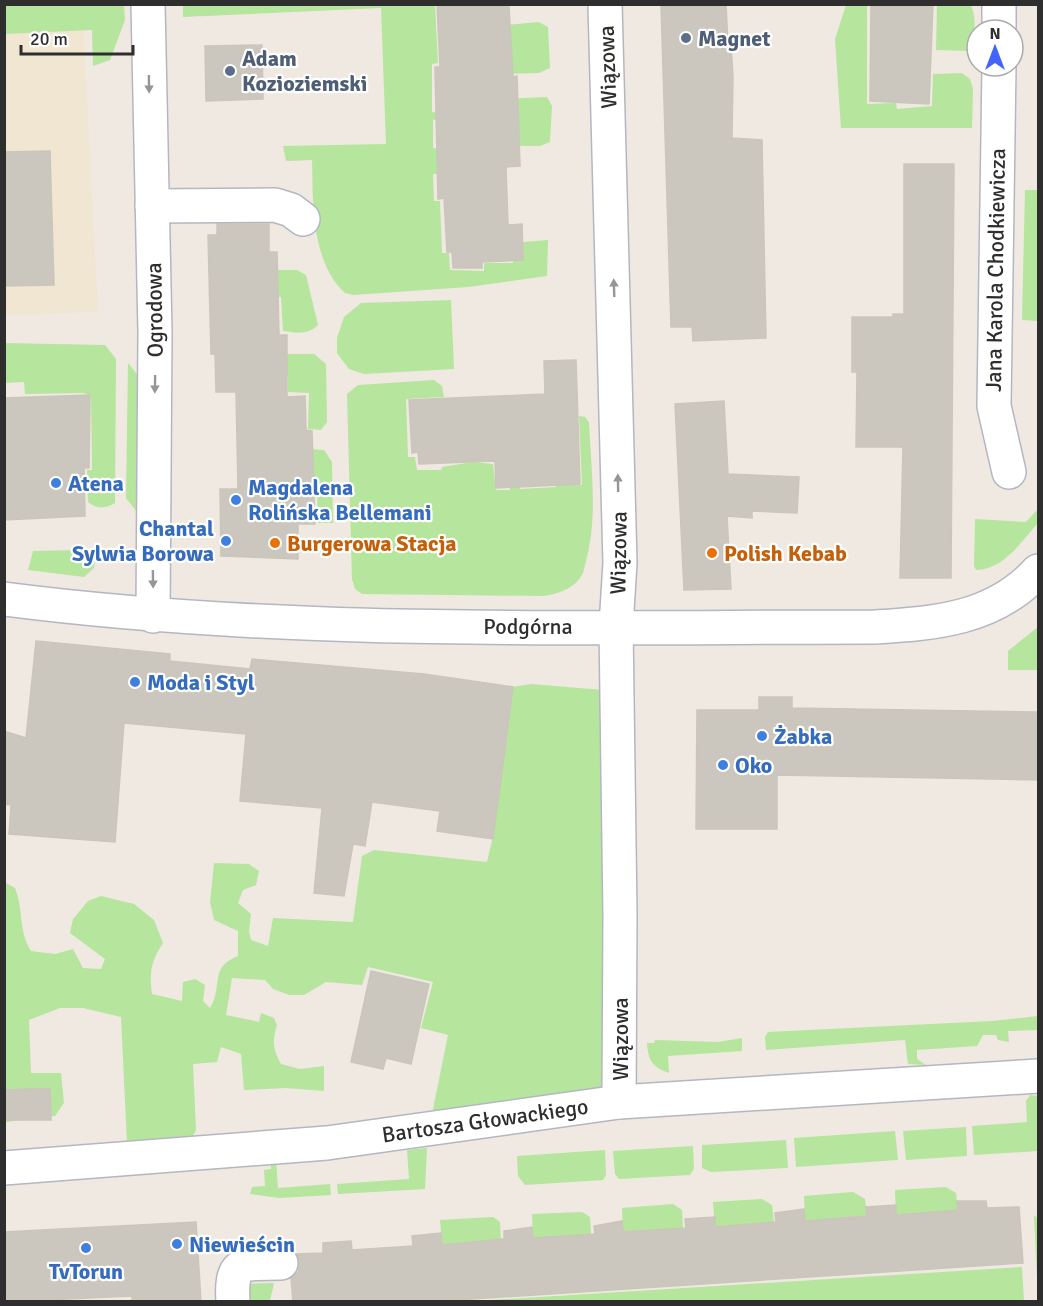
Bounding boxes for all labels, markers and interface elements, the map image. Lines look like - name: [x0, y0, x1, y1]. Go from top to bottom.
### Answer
- scale bar: [21, 18, 134, 56]
- north arrow: [965, 18, 1025, 78]
- text: N: [989, 24, 1001, 44]
- street label: Wiązowa: [593, 25, 622, 109]
- place label: Magnet: [698, 25, 771, 52]
- text: 20 m: [30, 28, 68, 50]
- marker: Magnet: [679, 31, 693, 45]
- place label: Adam Kozioziemski: [242, 45, 367, 97]
- marker: Adam Kozioziemski: [223, 64, 237, 78]
- one-way arrow: [145, 74, 154, 93]
- street label: Jana Karola Chodkiewicza: [980, 148, 1011, 392]
- street label: Ogrodowa: [140, 262, 169, 358]
- one-way arrow: [609, 279, 619, 298]
- one-way arrow: [150, 374, 159, 393]
- place label: Atena: [68, 470, 124, 497]
- place label: Magdalena Rolińska Bellemani: [248, 474, 432, 526]
- one-way arrow: [614, 474, 623, 493]
- marker: Atena: [49, 476, 63, 490]
- marker: Magdalena Rolińska Bellemani: [229, 493, 243, 507]
- street label: Wiązowa: [604, 511, 633, 595]
- place label: Chantal Sylwia Borowa: [72, 515, 214, 567]
- place label: Burgerowa Stacja: [287, 530, 457, 557]
- marker: Chantal Sylwia Borowa: [219, 534, 233, 548]
- marker: Burgerowa Stacja: [268, 536, 282, 550]
- place label: Polish Kebab: [724, 540, 847, 567]
- marker: Polish Kebab: [705, 546, 719, 560]
- one-way arrow: [148, 569, 158, 588]
- street label: Podgórna: [483, 613, 573, 640]
- place label: Moda i Styl: [147, 669, 255, 696]
- marker: Moda i Styl: [128, 675, 142, 689]
- place label: Żabka: [774, 723, 832, 750]
- marker: Żabka: [755, 729, 769, 743]
- place label: Oko: [735, 752, 772, 779]
- marker: Oko: [716, 758, 730, 772]
- street label: Wiązowa: [607, 997, 634, 1081]
- street label: Bartosza Głowackiego: [380, 1093, 590, 1148]
- place label: Niewieścin: [189, 1231, 295, 1258]
- marker: Niewieścin: [170, 1237, 184, 1251]
- marker: TvTorun: [79, 1241, 93, 1255]
- place label: TvTorun: [49, 1258, 123, 1285]

